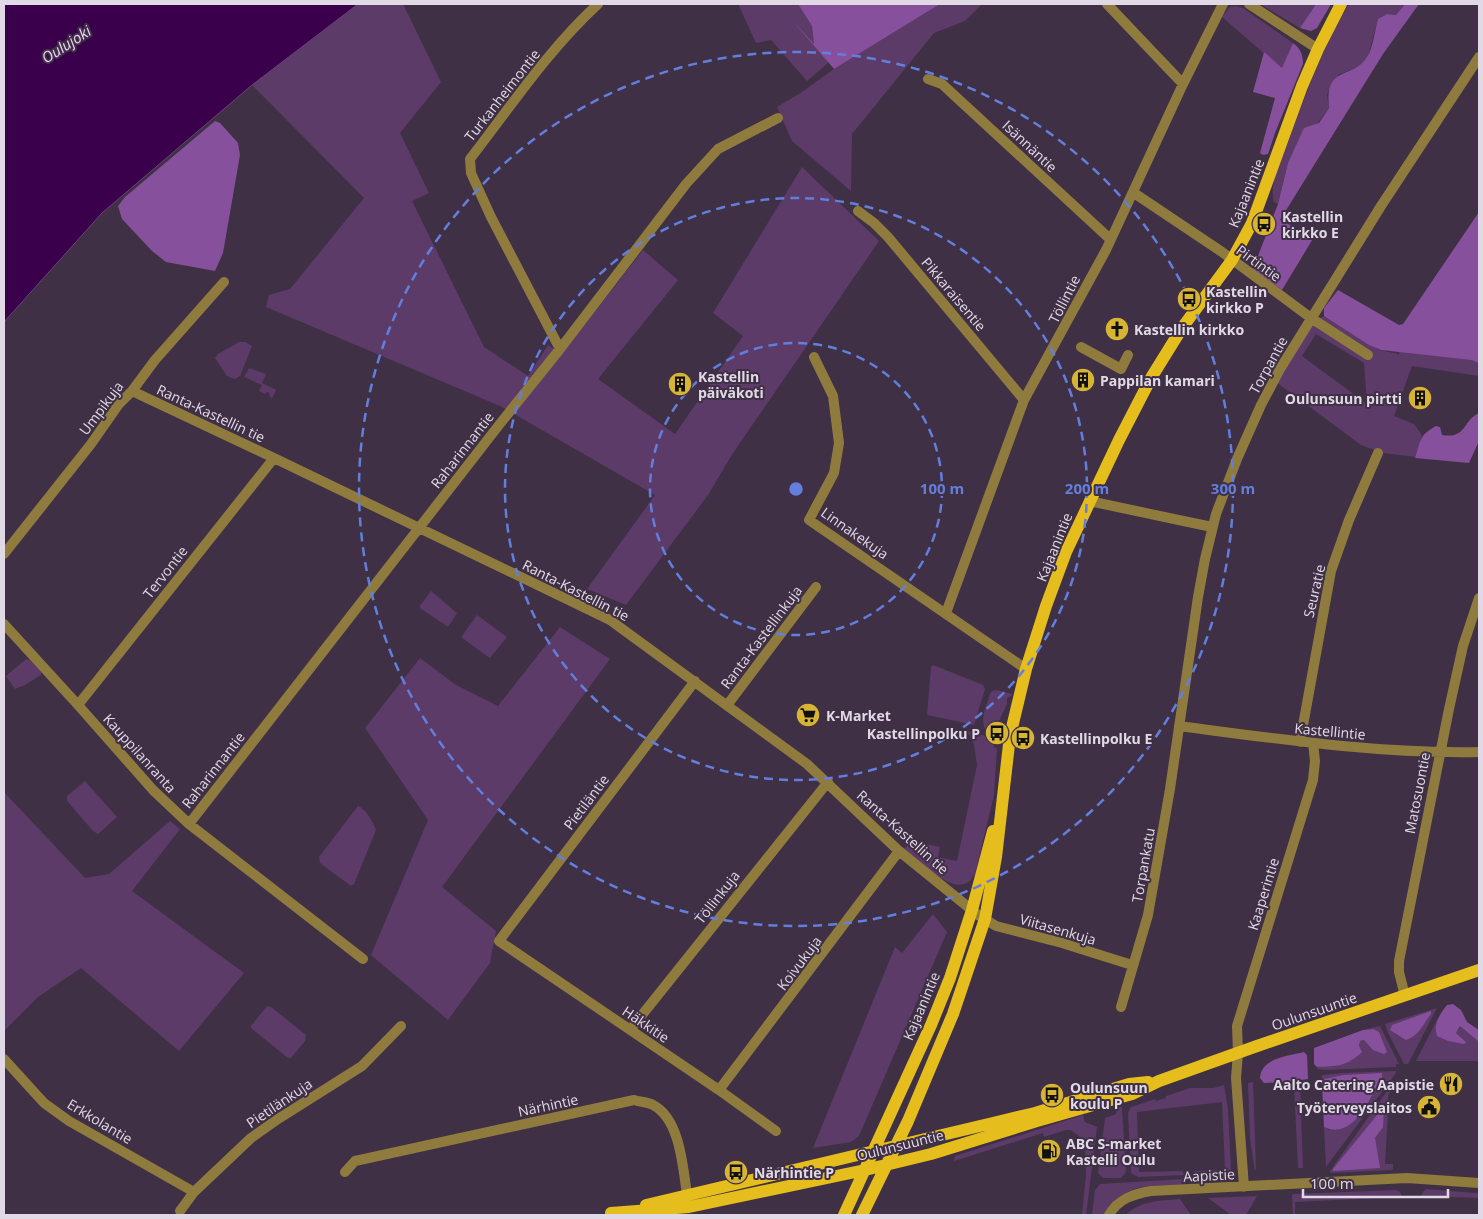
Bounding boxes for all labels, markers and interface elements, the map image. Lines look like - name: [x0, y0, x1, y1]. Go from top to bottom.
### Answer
- water label: Oulujoki: [37, 20, 95, 67]
- street label: Turkanheimontie: [460, 45, 544, 145]
- street label: Isännäntie: [999, 116, 1062, 176]
- street label: Kajaanintie: [1224, 156, 1268, 230]
- place label: Kastellin kirkko E: [1282, 207, 1343, 242]
- bus stop icon: Kastellin kirkko E: [1251, 211, 1277, 237]
- street label: Pirtintie: [1233, 240, 1285, 286]
- street label: Pikkaraisentie: [917, 253, 991, 335]
- street label: Töllintie: [1044, 272, 1084, 326]
- place label: Kastellin kirkko P: [1206, 282, 1267, 317]
- bus stop icon: Kastellin kirkko P: [1176, 286, 1202, 312]
- church icon: Kastellin kirkko: [1104, 316, 1130, 342]
- place label: Kastellin kirkko: [1134, 320, 1244, 339]
- street label: Torpantie: [1244, 333, 1292, 397]
- place label: Kastellin päiväkoti: [698, 367, 764, 402]
- building icon: Pappilan kamari: [1070, 367, 1096, 393]
- building icon: Kastellin päiväkoti: [667, 371, 693, 397]
- place label: Pappilan kamari: [1100, 371, 1215, 390]
- street label: Umpikuja: [75, 377, 127, 439]
- street label: Ranta-Kastellin tie: [154, 380, 268, 446]
- building icon: Oulunsuun pirtti: [1407, 385, 1433, 411]
- place label: Oulunsuun pirtti: [1285, 389, 1402, 408]
- street label: Raharinnantie: [426, 408, 498, 492]
- text: 100 m: [920, 478, 964, 498]
- text: 200 m: [1065, 478, 1109, 498]
- text: 300 m: [1211, 478, 1255, 498]
- centre of rings: [787, 480, 805, 498]
- street label: Linnakekuja: [817, 503, 893, 563]
- street label: Kajaanintie: [1032, 510, 1076, 584]
- street label: Tervontie: [139, 542, 192, 602]
- street label: Ranta-Kastellin tie: [519, 555, 633, 625]
- street label: Seuratie: [1299, 562, 1329, 619]
- street label: Ranta-Kastellinkuja: [716, 582, 806, 692]
- supermarket icon: K-Market: [795, 702, 821, 728]
- place label: K-Market: [826, 706, 891, 725]
- street label: Kauppilanranta: [99, 709, 181, 797]
- street label: Kastellintie: [1294, 718, 1367, 744]
- bus stop icon: Kastellinpolku P: [984, 720, 1010, 746]
- place label: Kastellinpolku P: [867, 724, 980, 743]
- bus stop icon: Kastellinpolku E: [1010, 725, 1036, 751]
- street label: Raharinnantie: [177, 728, 249, 812]
- place label: Kastellinpolku E: [1040, 729, 1152, 748]
- street label: Matosuontie: [1400, 751, 1434, 835]
- street label: Pietiläntie: [559, 770, 613, 834]
- street label: Ranta-Kastellin tie: [853, 786, 953, 878]
- street label: Torpankatu: [1127, 826, 1159, 904]
- street label: Kaaperintie: [1243, 855, 1283, 933]
- street label: Töllinkuja: [690, 866, 744, 928]
- street label: Viitasenkuja: [1018, 909, 1098, 949]
- street label: Koivukuja: [772, 932, 826, 994]
- street label: Kajaanintie: [898, 969, 944, 1043]
- street label: Oulunsuuntie: [1269, 987, 1359, 1034]
- street label: Häkkitie: [619, 1001, 673, 1047]
- restaurant icon: Aalto Catering Aapistie: [1438, 1071, 1464, 1097]
- street label: Pietilänkuja: [242, 1074, 316, 1132]
- place label: Aalto Catering Aapistie: [1273, 1075, 1434, 1094]
- place label: Oulunsuun koulu P: [1070, 1078, 1148, 1113]
- bus stop icon: Oulunsuun koulu P: [1039, 1082, 1065, 1108]
- street label: Närhintie: [516, 1089, 580, 1121]
- street label: Erkkolantie: [64, 1094, 136, 1148]
- public building icon: Työterveyslaitos: [1416, 1094, 1442, 1120]
- place label: Työterveyslaitos: [1297, 1098, 1412, 1117]
- street label: Oulunsuuntie: [855, 1125, 946, 1165]
- place label: ABC S-market Kastelli Oulu: [1066, 1134, 1161, 1169]
- fuel station icon: ABC S-market Kastelli Oulu: [1036, 1138, 1062, 1164]
- bus stop icon: Närhintie P: [723, 1159, 749, 1185]
- place label: Närhintie P: [754, 1163, 834, 1182]
- street label: Aapistie: [1183, 1164, 1235, 1186]
- scale bar: [1303, 1166, 1448, 1198]
- text: 100 m: [1310, 1173, 1354, 1193]

